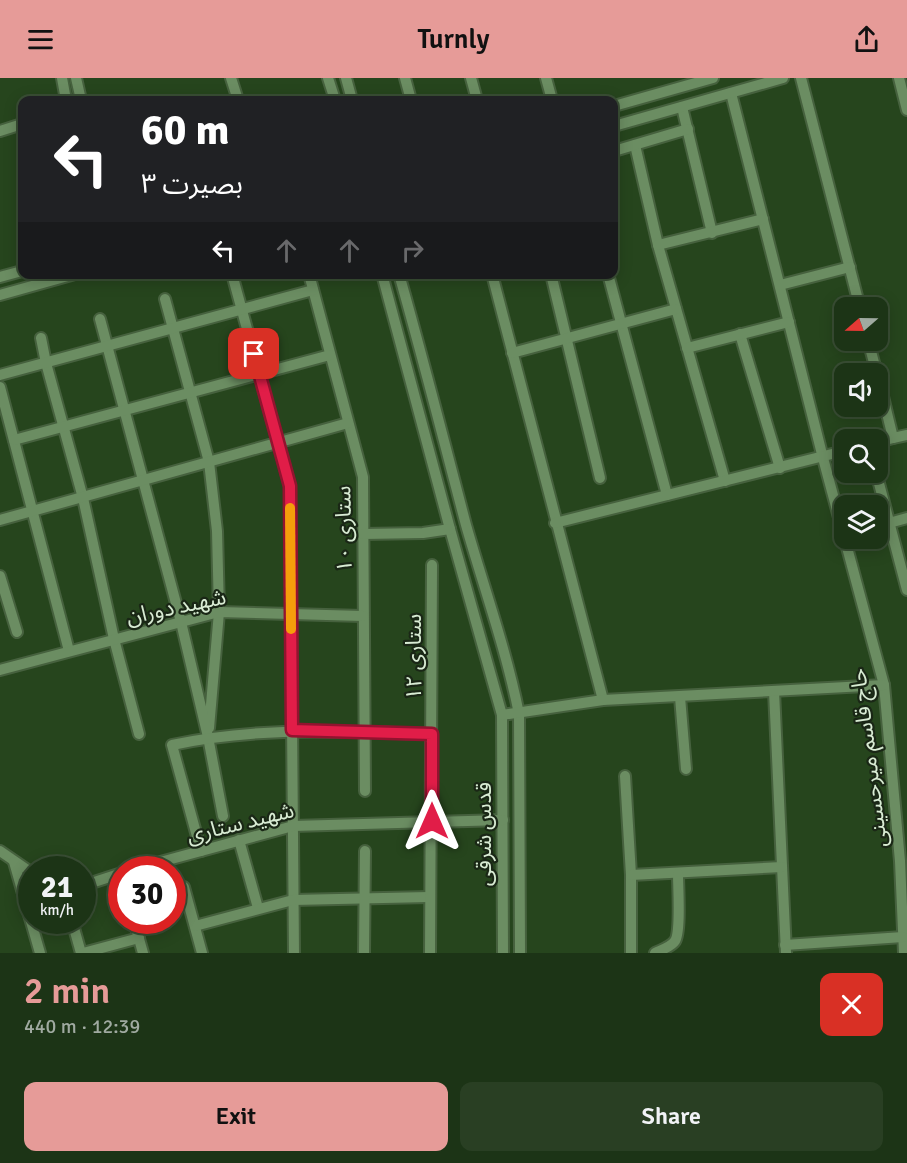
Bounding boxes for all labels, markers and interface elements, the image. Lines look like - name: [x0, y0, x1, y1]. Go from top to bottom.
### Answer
- icon: menu: [24, 23, 57, 56]
- text: Turnly: [417, 23, 490, 56]
- icon: share: [850, 23, 883, 56]
- text: 60 m: [141, 105, 230, 156]
- icon: left: [42, 120, 120, 198]
- text: بصیرت ۳: [141, 168, 243, 201]
- icon: left: [207, 234, 240, 267]
- icon: ahead: [270, 234, 303, 267]
- icon: ahead: [333, 234, 366, 267]
- icon: right: [396, 234, 429, 267]
- north arrow: [834, 297, 888, 351]
- map controls: [834, 297, 888, 549]
- pin: [228, 328, 279, 379]
- icon: arrive: [237, 337, 270, 370]
- button: sound: [834, 363, 888, 417]
- button: search: [834, 429, 888, 483]
- street label: ستاری ۱۰: [329, 485, 358, 573]
- button: layers: [834, 495, 888, 549]
- street label: شهید دوران: [124, 583, 228, 630]
- street label: ستاری ۱۲: [400, 614, 427, 700]
- street label: حاج قاسم میرحسینی: [844, 666, 896, 849]
- street label: قدس شرقی: [470, 782, 497, 886]
- position arrow: [400, 789, 464, 853]
- street label: شهید ستاری: [184, 796, 297, 849]
- speed limit sign: 30: [108, 856, 186, 934]
- text: 21: [41, 869, 73, 906]
- text: km/h: [40, 901, 74, 919]
- text: 2 min: [24, 969, 110, 1014]
- button: close: [820, 973, 883, 1036]
- text: 440 m · 12:39: [24, 1014, 140, 1039]
- button: Exit: [24, 1082, 448, 1151]
- button: Share: [460, 1082, 883, 1151]

